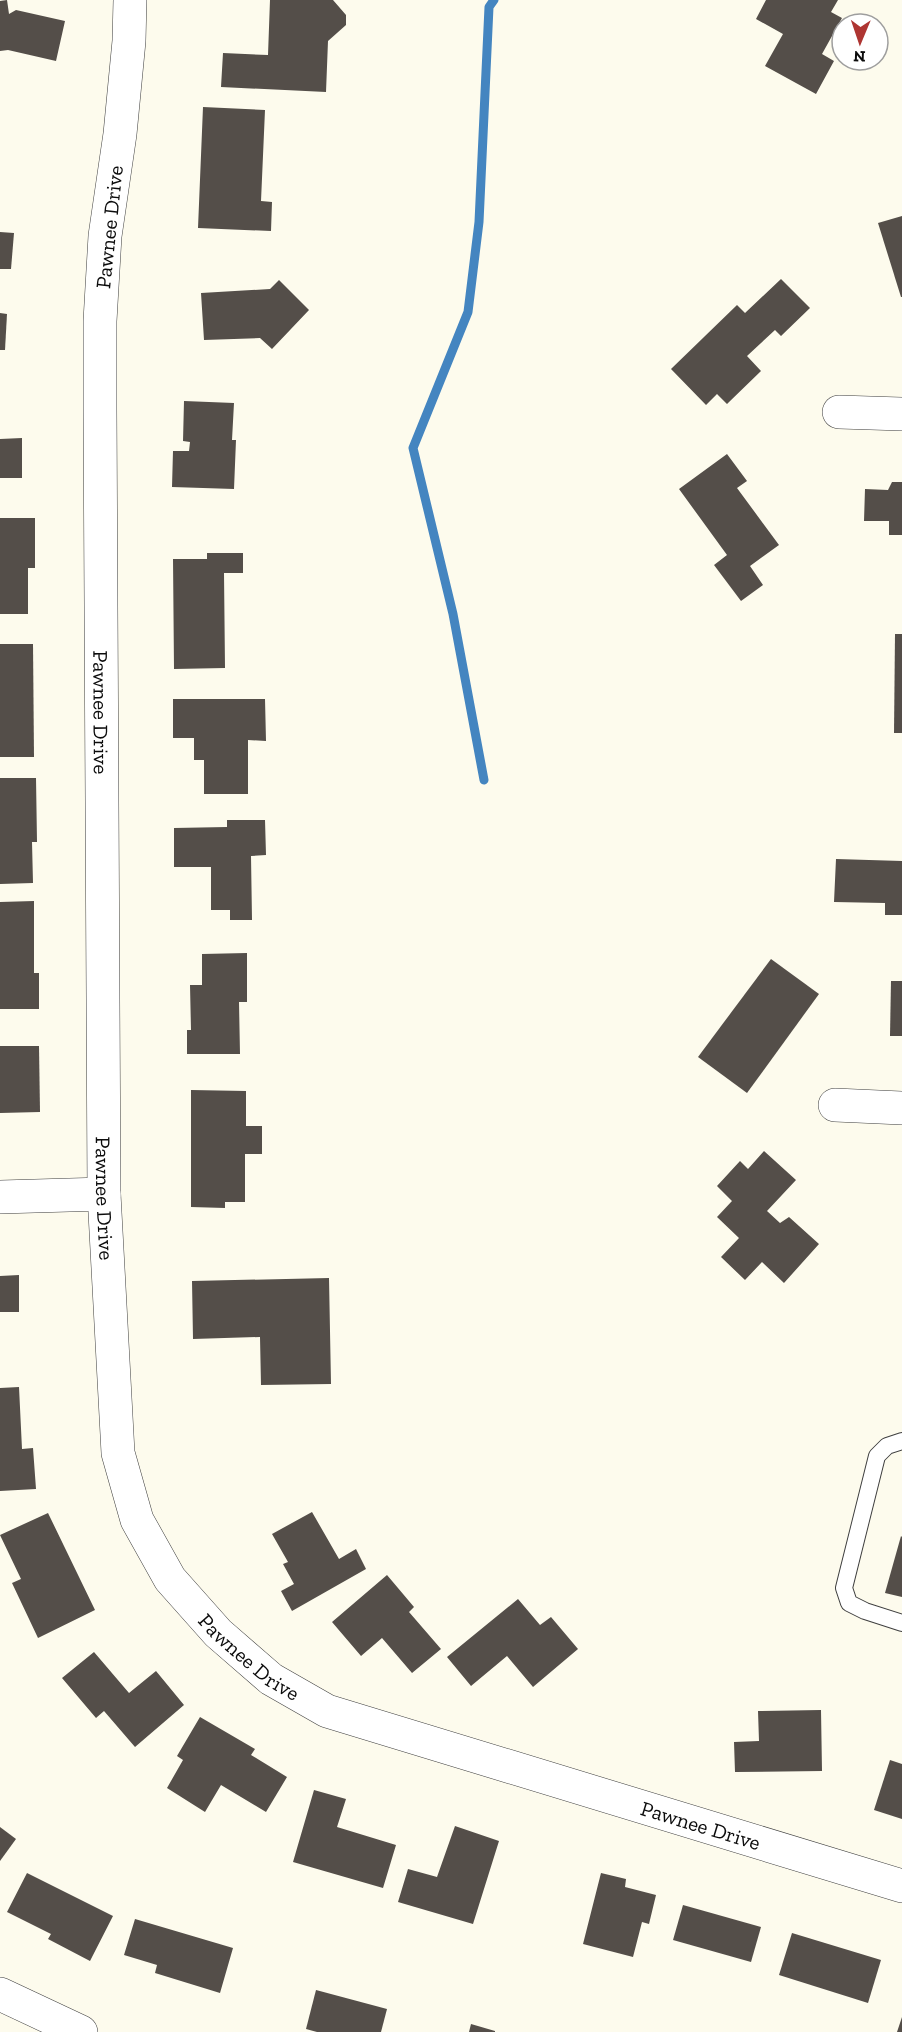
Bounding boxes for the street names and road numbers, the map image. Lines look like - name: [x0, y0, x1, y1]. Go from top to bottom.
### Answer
- street label: Pawnee Drive: [90, 164, 128, 290]
- street label: Pawnee Drive: [89, 650, 114, 774]
- street label: Pawnee Drive: [91, 1136, 120, 1261]
- street label: Pawnee Drive: [194, 1608, 304, 1705]
- street label: Pawnee Drive: [638, 1795, 764, 1855]

